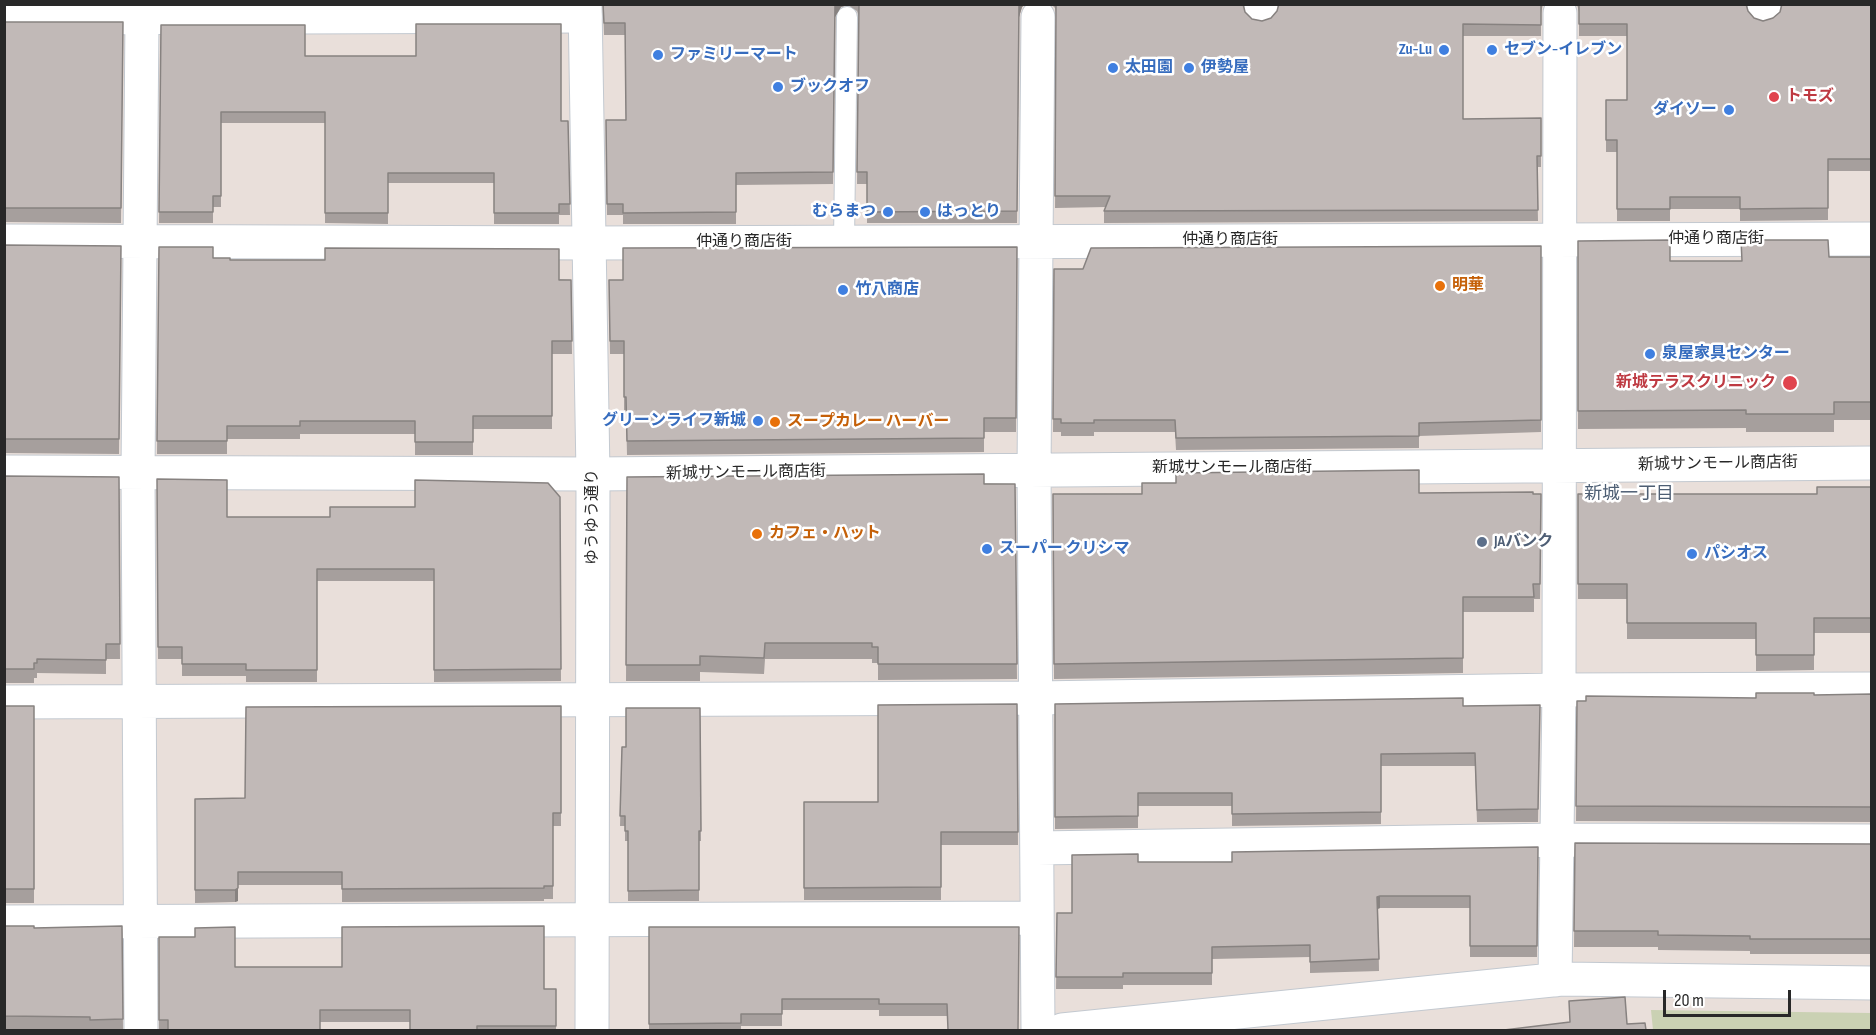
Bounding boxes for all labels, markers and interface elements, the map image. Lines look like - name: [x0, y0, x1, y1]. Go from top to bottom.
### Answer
- place label: Zu-Lu: [1399, 40, 1432, 60]
- place label: セブン-イレブン: [1504, 40, 1622, 60]
- marker: Zu-Lu: [1437, 43, 1451, 57]
- marker: セブン-イレブン: [1485, 43, 1499, 57]
- place label: ファミリーマート: [670, 45, 798, 65]
- marker: ファミリーマート: [651, 48, 665, 62]
- place label: 太田園: [1125, 58, 1173, 78]
- place label: 伊勢屋: [1201, 58, 1249, 78]
- marker: 太田園: [1106, 61, 1120, 75]
- marker: 伊勢屋: [1182, 61, 1196, 75]
- place label: ブックオフ: [790, 77, 870, 97]
- marker: ブックオフ: [771, 80, 785, 94]
- place label: トモズ: [1786, 87, 1834, 107]
- marker: トモズ: [1767, 90, 1781, 104]
- place label: ダイソー: [1653, 100, 1717, 120]
- marker: ダイソー: [1722, 103, 1736, 117]
- place label: むらまつ: [812, 202, 876, 222]
- place label: はっとり: [937, 202, 1001, 222]
- marker: むらまつ: [881, 205, 895, 219]
- marker: はっとり: [918, 205, 932, 219]
- street label: 仲通り商店街: [1668, 229, 1764, 249]
- street label: 仲通り商店街: [1182, 230, 1278, 250]
- street label: 仲通り商店街: [696, 232, 792, 252]
- place label: 明華: [1452, 276, 1484, 296]
- marker: 明華: [1433, 279, 1447, 293]
- place label: 竹八商店: [855, 280, 919, 300]
- marker: 竹八商店: [836, 283, 850, 297]
- place label: 泉屋家具センター: [1662, 344, 1790, 364]
- marker: 泉屋家具センター: [1643, 347, 1657, 361]
- place label: 新城テラスクリニック: [1616, 373, 1776, 393]
- marker: 新城テラスクリニック: [1781, 374, 1799, 392]
- place label: グリーンライフ新城: [602, 411, 746, 431]
- place label: スープカレー ハーバー: [787, 412, 949, 432]
- marker: グリーンライフ新城: [751, 414, 765, 428]
- marker: スープカレー ハーバー: [768, 415, 782, 429]
- street label: 新城サンモール商店街: [1638, 453, 1798, 475]
- street label: 新城サンモール商店街: [1152, 458, 1312, 478]
- street label: 新城サンモール商店街: [666, 462, 826, 484]
- street label: ゆうゆう通り: [583, 469, 603, 565]
- district label: 新城一丁目: [1584, 483, 1674, 505]
- place label: カフェ・ハット: [769, 524, 881, 544]
- marker: カフェ・ハット: [750, 527, 764, 541]
- place label: JAバンク: [1494, 532, 1553, 552]
- marker: JAバンク: [1475, 535, 1489, 549]
- place label: スーパー クリシマ: [999, 539, 1129, 559]
- marker: スーパー クリシマ: [980, 542, 994, 556]
- place label: パシオス: [1704, 544, 1768, 564]
- marker: パシオス: [1685, 547, 1699, 561]
- scale bar: [1666, 978, 1794, 1016]
- text: 20 m: [1674, 990, 1704, 1011]

